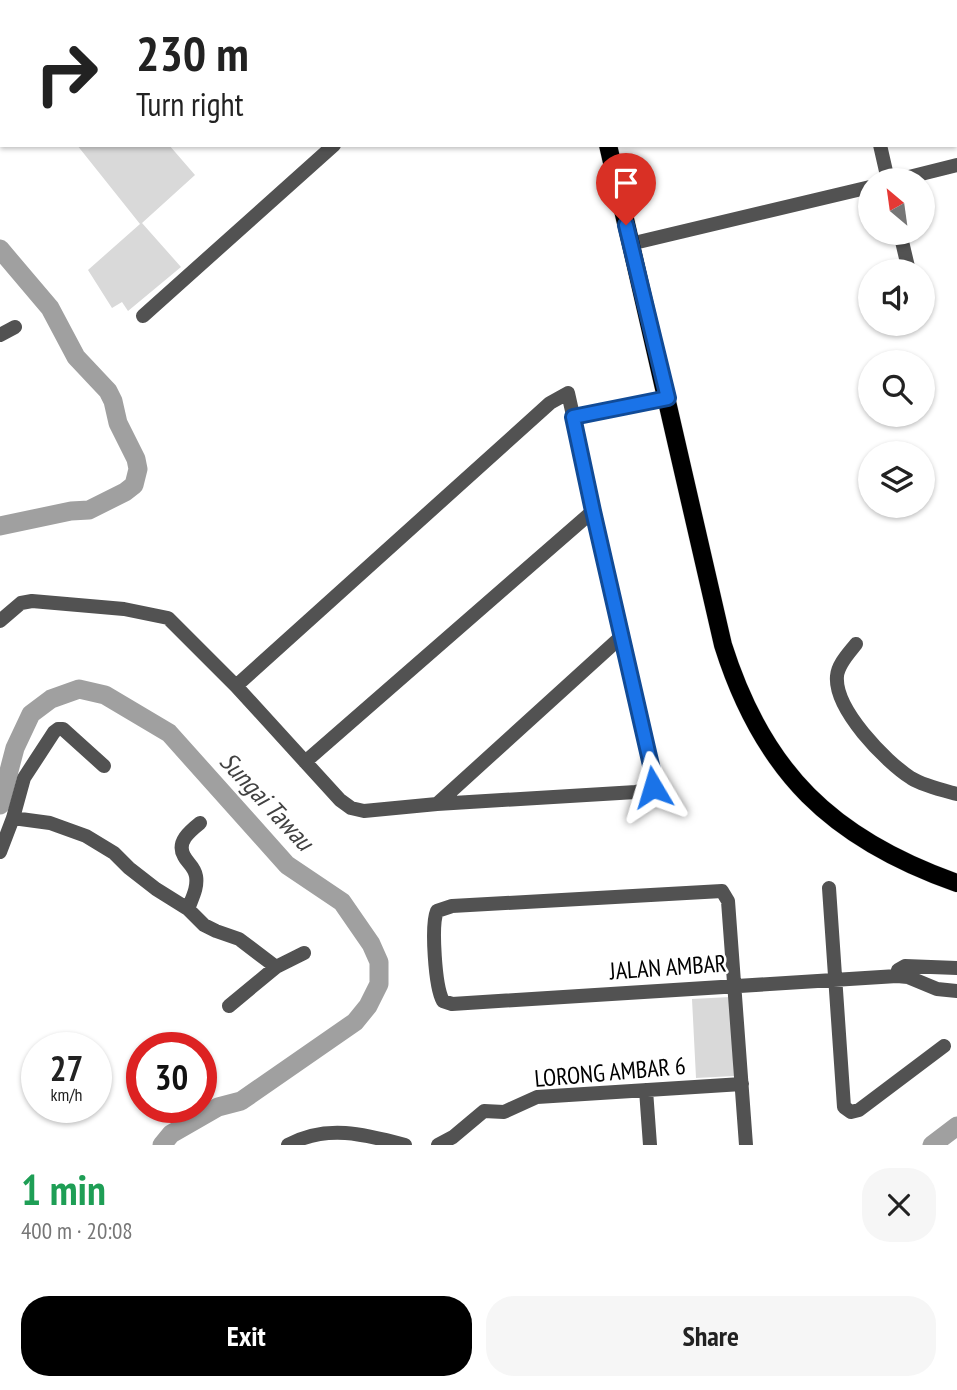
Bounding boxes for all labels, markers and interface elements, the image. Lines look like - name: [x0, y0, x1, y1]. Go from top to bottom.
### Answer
- text: 230 m: [136, 21, 249, 85]
- icon: right: [21, 28, 112, 119]
- text: Turn right: [136, 83, 244, 125]
- pin: [596, 153, 656, 225]
- icon: arrive: [607, 164, 645, 202]
- north arrow: [858, 168, 934, 245]
- map controls: [858, 168, 935, 518]
- button: sound: [858, 259, 935, 336]
- button: search: [858, 350, 935, 427]
- button: layers: [858, 441, 935, 518]
- water label: Sungai Tawau: [213, 745, 322, 858]
- position arrow: [616, 750, 690, 824]
- street label: JALAN AMBAR: [608, 947, 727, 987]
- speed limit sign: 30: [126, 1032, 217, 1123]
- text: 27: [50, 1045, 83, 1091]
- street label: LORONG AMBAR 6: [533, 1050, 687, 1094]
- text: km/h: [51, 1083, 82, 1106]
- text: 1 min: [21, 1162, 106, 1217]
- button: close: [862, 1168, 936, 1242]
- text: 400 m · 20:08: [21, 1216, 133, 1245]
- button: Exit: [21, 1296, 472, 1376]
- button: Share: [486, 1296, 936, 1376]

